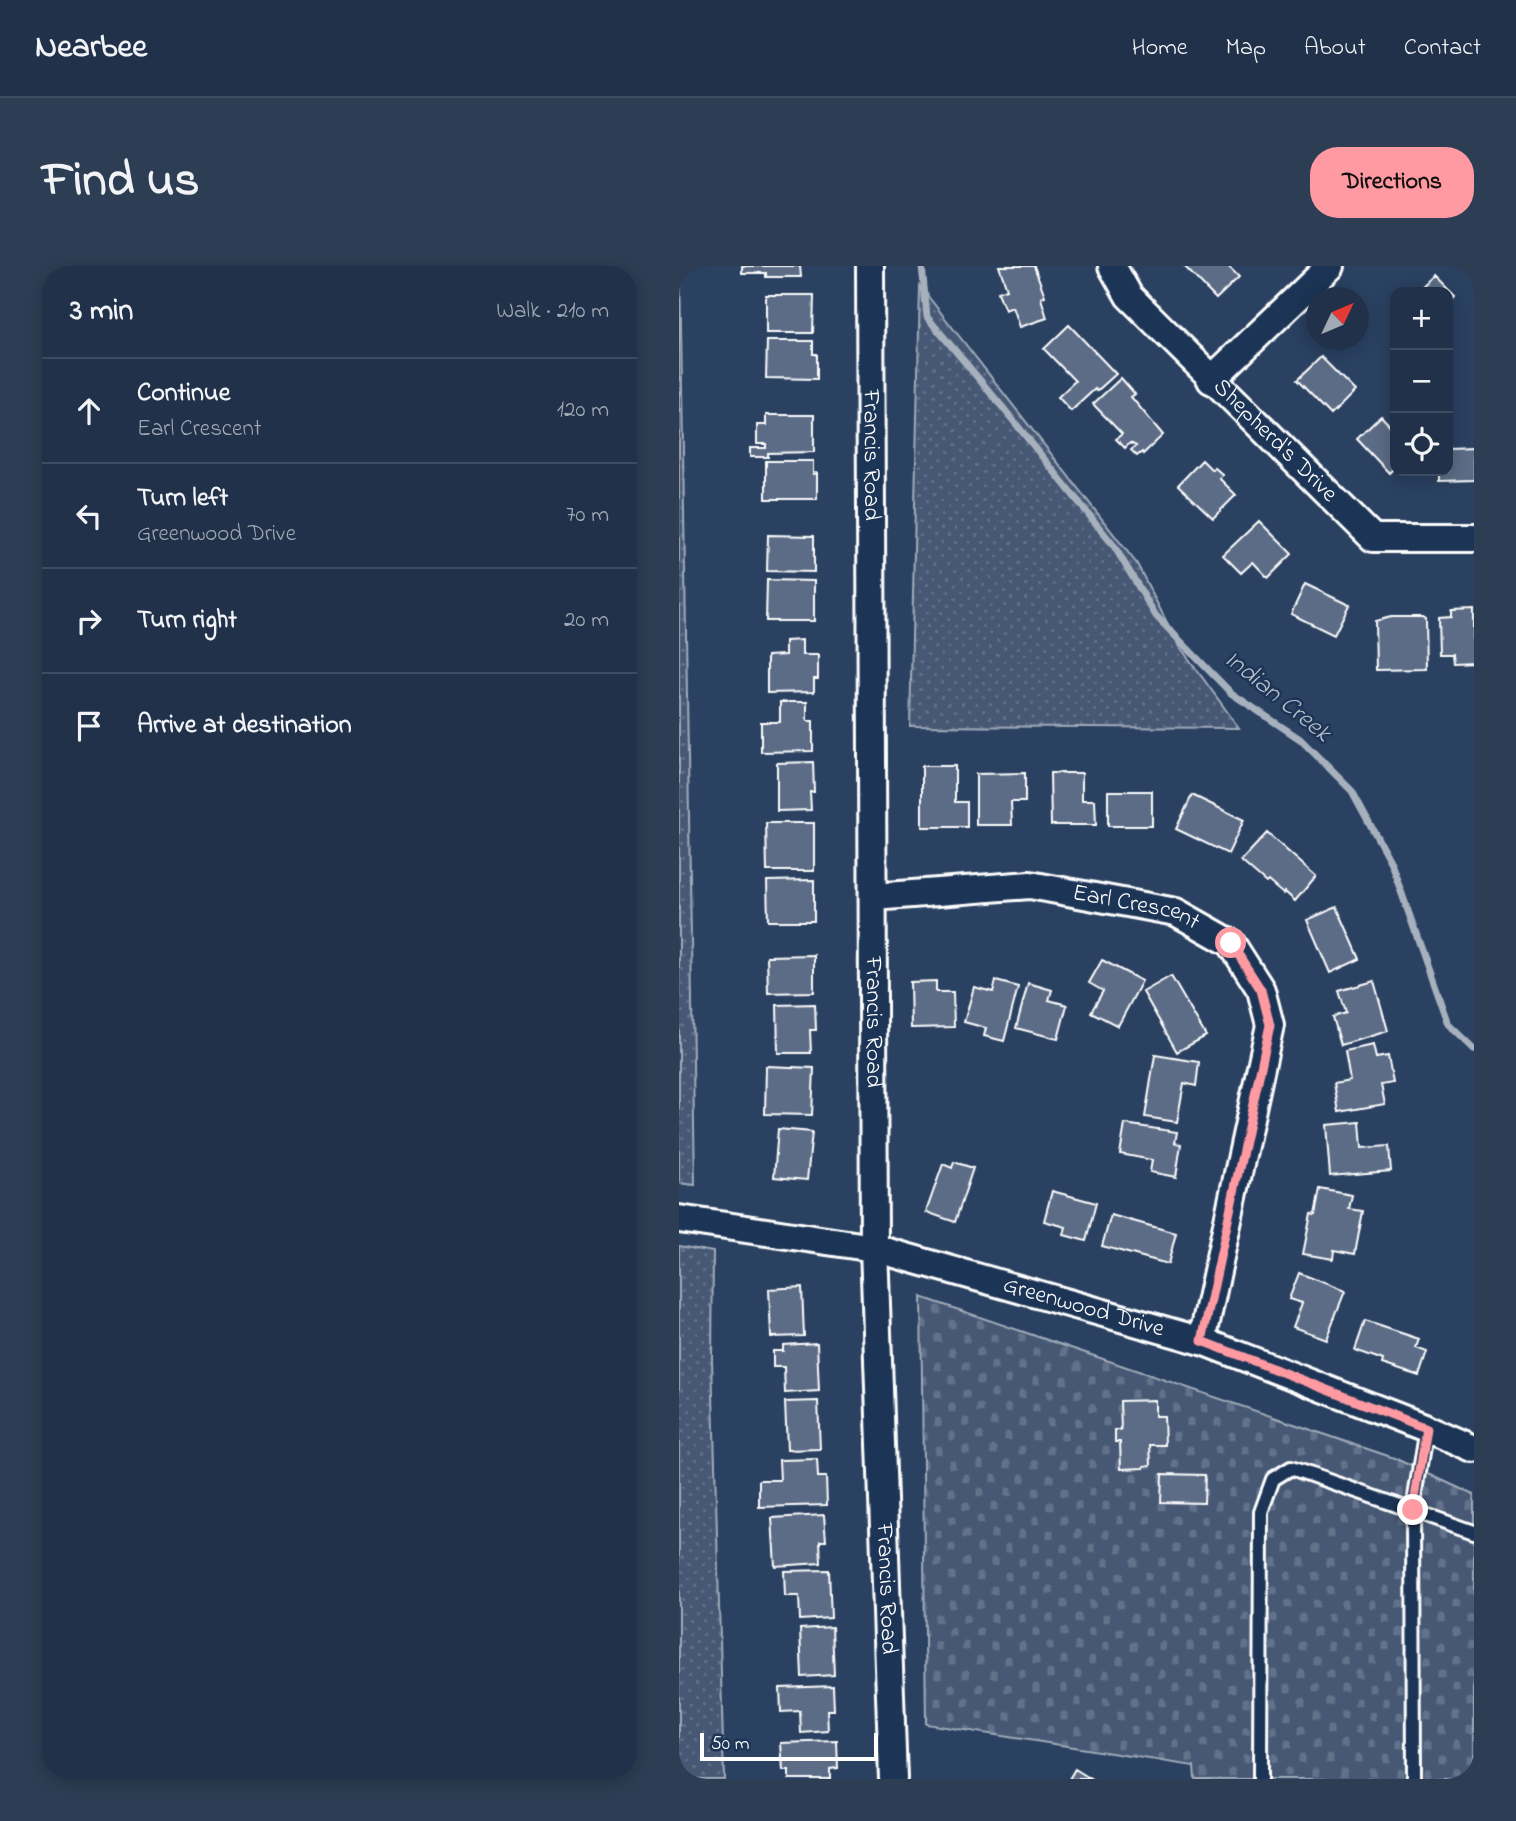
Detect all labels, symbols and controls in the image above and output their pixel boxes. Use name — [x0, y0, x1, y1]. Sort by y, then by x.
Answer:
text: Nearbee — [35, 24, 147, 72]
text: Home — [1132, 31, 1188, 66]
text: Map — [1226, 31, 1266, 66]
text: About — [1304, 31, 1366, 66]
text: Contact — [1404, 31, 1481, 66]
text: Find us — [42, 146, 199, 218]
button: Directions — [1310, 147, 1474, 218]
north arrow — [1306, 287, 1369, 350]
map controls — [1390, 287, 1453, 476]
button: + — [1390, 287, 1453, 350]
text: 3 min — [70, 290, 133, 334]
text: Walk · 210 m — [496, 295, 609, 328]
button: − — [1390, 350, 1453, 413]
street label: Shepherd's Drive — [1204, 371, 1346, 511]
text: Continue — [137, 375, 230, 413]
street label: Francis Road — [853, 388, 889, 521]
icon: ahead — [70, 392, 108, 430]
text: 120 m — [557, 394, 609, 427]
text: Earl Crescent — [137, 413, 261, 446]
button: locate — [1390, 413, 1453, 476]
text: Turn left — [137, 480, 228, 518]
icon: left — [70, 497, 108, 535]
text: 70 m — [566, 499, 609, 532]
text: Greenwood Drive — [137, 518, 296, 551]
icon: right — [70, 602, 108, 640]
text: Turn right — [137, 602, 237, 640]
text: 20 m — [564, 604, 609, 637]
water label: Indian Creek — [1215, 642, 1340, 753]
icon: arrive — [70, 707, 108, 745]
text: Arrive at destination — [137, 707, 352, 745]
street label: Earl Crescent — [1070, 876, 1206, 940]
route start — [1215, 927, 1246, 958]
street label: Francis Road — [855, 955, 891, 1088]
street label: Greenwood Drive — [999, 1268, 1168, 1347]
route end — [1397, 1494, 1428, 1525]
street label: Francis Road — [866, 1522, 906, 1656]
scale bar — [700, 1730, 879, 1762]
text: 50 m — [711, 1731, 750, 1758]

